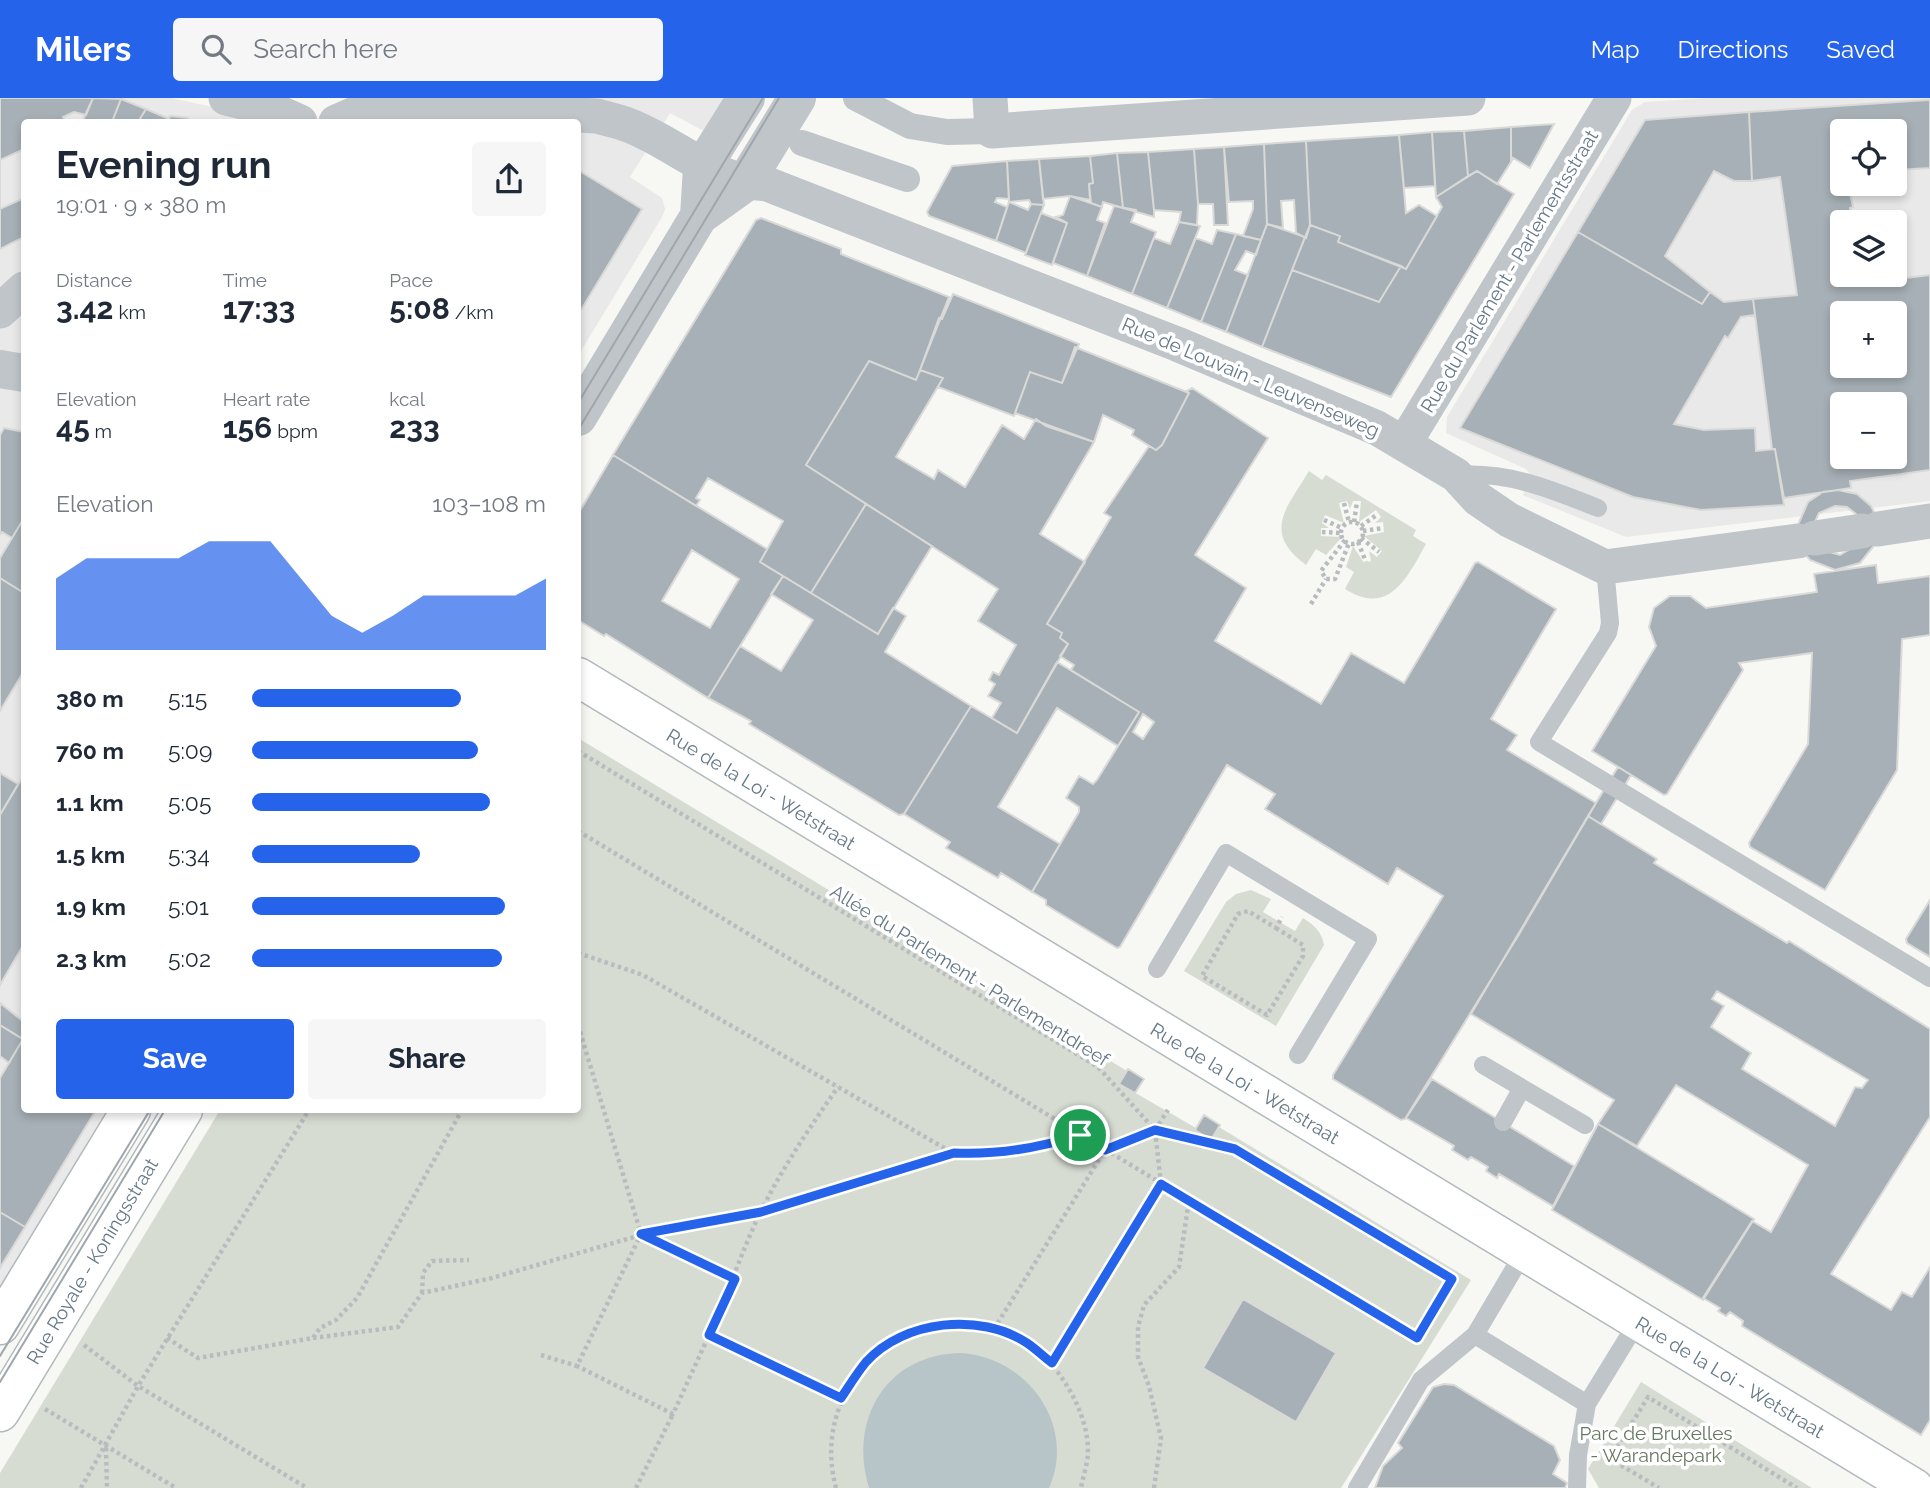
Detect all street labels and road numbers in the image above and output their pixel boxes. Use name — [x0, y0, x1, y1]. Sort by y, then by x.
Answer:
street label: Rue du Parlement - Parlementsstraat — [1416, 125, 1603, 416]
street label: Rue de Louvain - Leuvenseweg — [1119, 313, 1383, 441]
street label: Rue de la Loi - Wetstraat — [663, 724, 860, 854]
street label: Allée du Parlement - Parlementdreef — [827, 880, 1114, 1071]
street label: Rue de la Loi - Wetstraat — [1147, 1018, 1344, 1148]
street label: Rue Royale - Koningsstraat — [22, 1154, 163, 1368]
street label: Rue de la Loi - Wetstraat — [1632, 1312, 1829, 1442]

